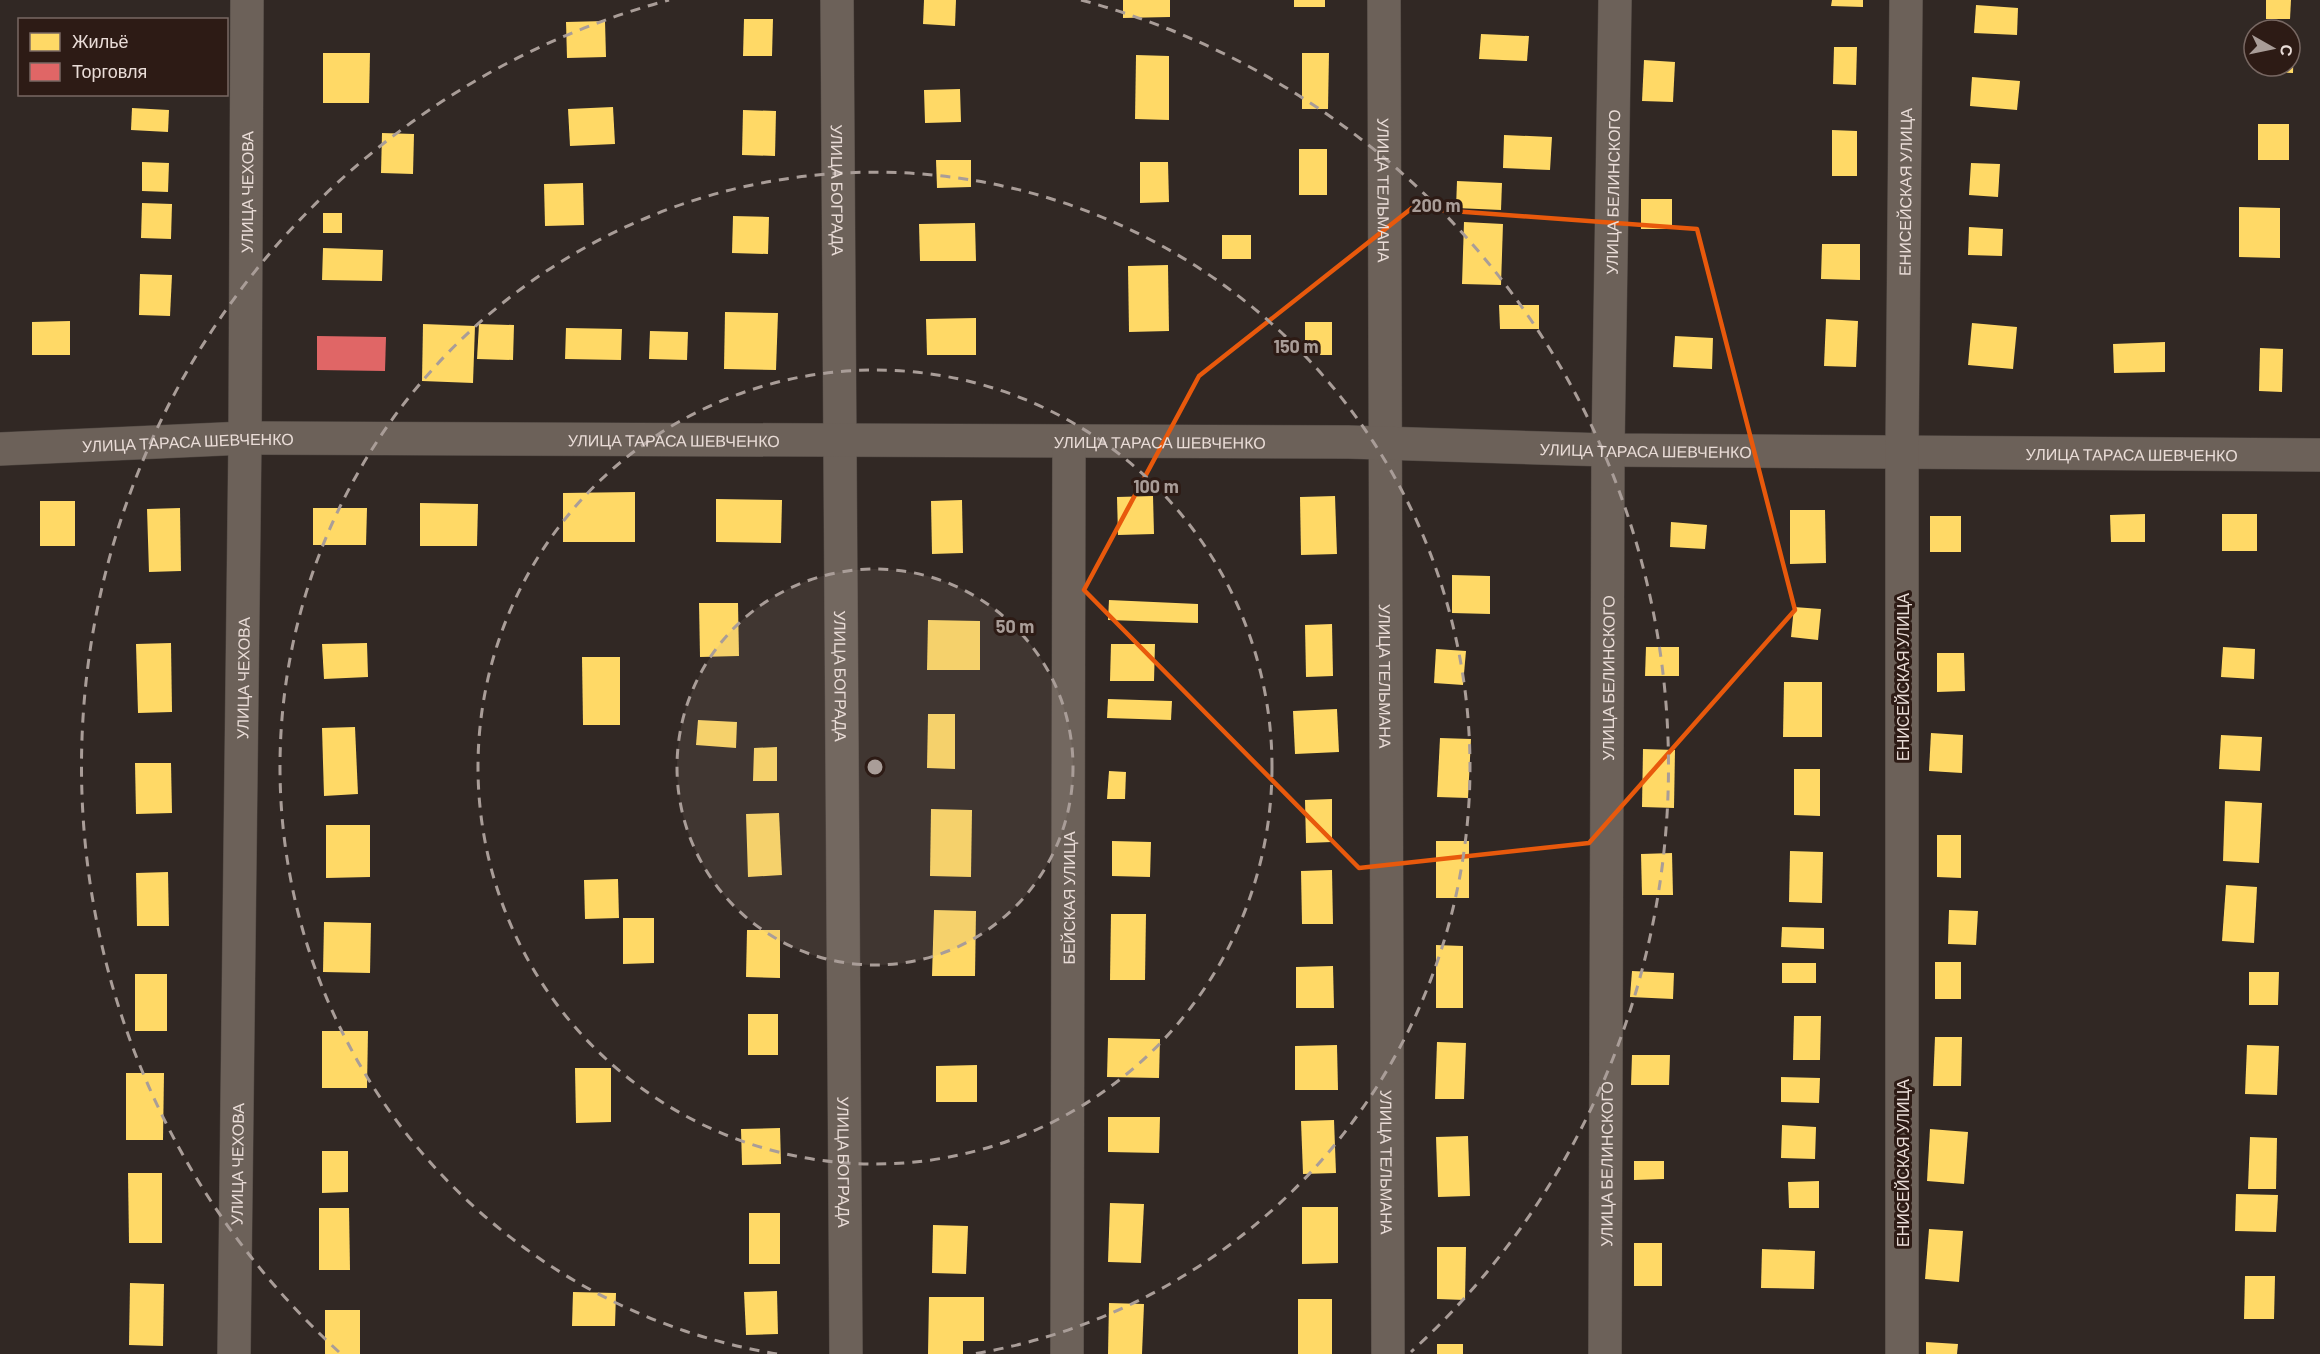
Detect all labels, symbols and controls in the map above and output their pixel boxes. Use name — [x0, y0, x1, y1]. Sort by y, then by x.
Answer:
legend — [18, 18, 228, 96]
north arrow — [2242, 18, 2302, 78]
text: Жильё — [72, 30, 129, 52]
text: С — [2277, 43, 2298, 58]
text: Торговля — [72, 60, 147, 82]
street label: ЕНИСЕЙСКАЯ УЛИЦА — [1894, 108, 1915, 276]
street label: УЛИЦА БЕЛИНСКОГО — [1601, 109, 1623, 275]
street label: УЛИЦА ТЕЛЬМАНА — [1375, 118, 1394, 263]
street label: УЛИЦА БОГРАДА — [828, 124, 848, 256]
street label: УЛИЦА ЧЕХОВА — [236, 131, 256, 253]
text: 200 m — [1411, 194, 1461, 216]
text: 150 m — [1274, 335, 1318, 357]
street label: УЛИЦА ТАРАСА ШЕВЧЕНКО — [81, 428, 294, 455]
street label: УЛИЦА ТАРАСА ШЕВЧЕНКО — [568, 430, 780, 449]
street label: УЛИЦА ТАРАСА ШЕВЧЕНКО — [1054, 431, 1266, 451]
street label: УЛИЦА ТАРАСА ШЕВЧЕНКО — [1539, 438, 1752, 461]
street label: УЛИЦА ТАРАСА ШЕВЧЕНКО — [2025, 443, 2238, 464]
text: 100 m — [1133, 475, 1179, 497]
street label: ЕНИСЕЙСКАЯ УЛИЦА — [1893, 593, 1912, 761]
street label: УЛИЦА БЕЛИНСКОГО — [1597, 595, 1617, 761]
street label: УЛИЦА ТЕЛЬМАНА — [1376, 604, 1396, 749]
street label: УЛИЦА БОГРАДА — [832, 610, 851, 742]
text: 50 m — [996, 615, 1034, 637]
street label: УЛИЦА ЧЕХОВА — [232, 617, 252, 739]
centre of rings — [865, 757, 885, 777]
street label: БЕЙСКАЯ УЛИЦА — [1058, 831, 1078, 965]
street label: ЕНИСЕЙСКАЯ УЛИЦА — [1893, 1079, 1912, 1247]
street label: УЛИЦА БЕЛИНСКОГО — [1596, 1081, 1615, 1247]
street label: УЛИЦА ТЕЛЬМАНА — [1378, 1090, 1397, 1235]
street label: УЛИЦА БОГРАДА — [835, 1096, 855, 1228]
street label: УЛИЦА ЧЕХОВА — [226, 1103, 247, 1225]

